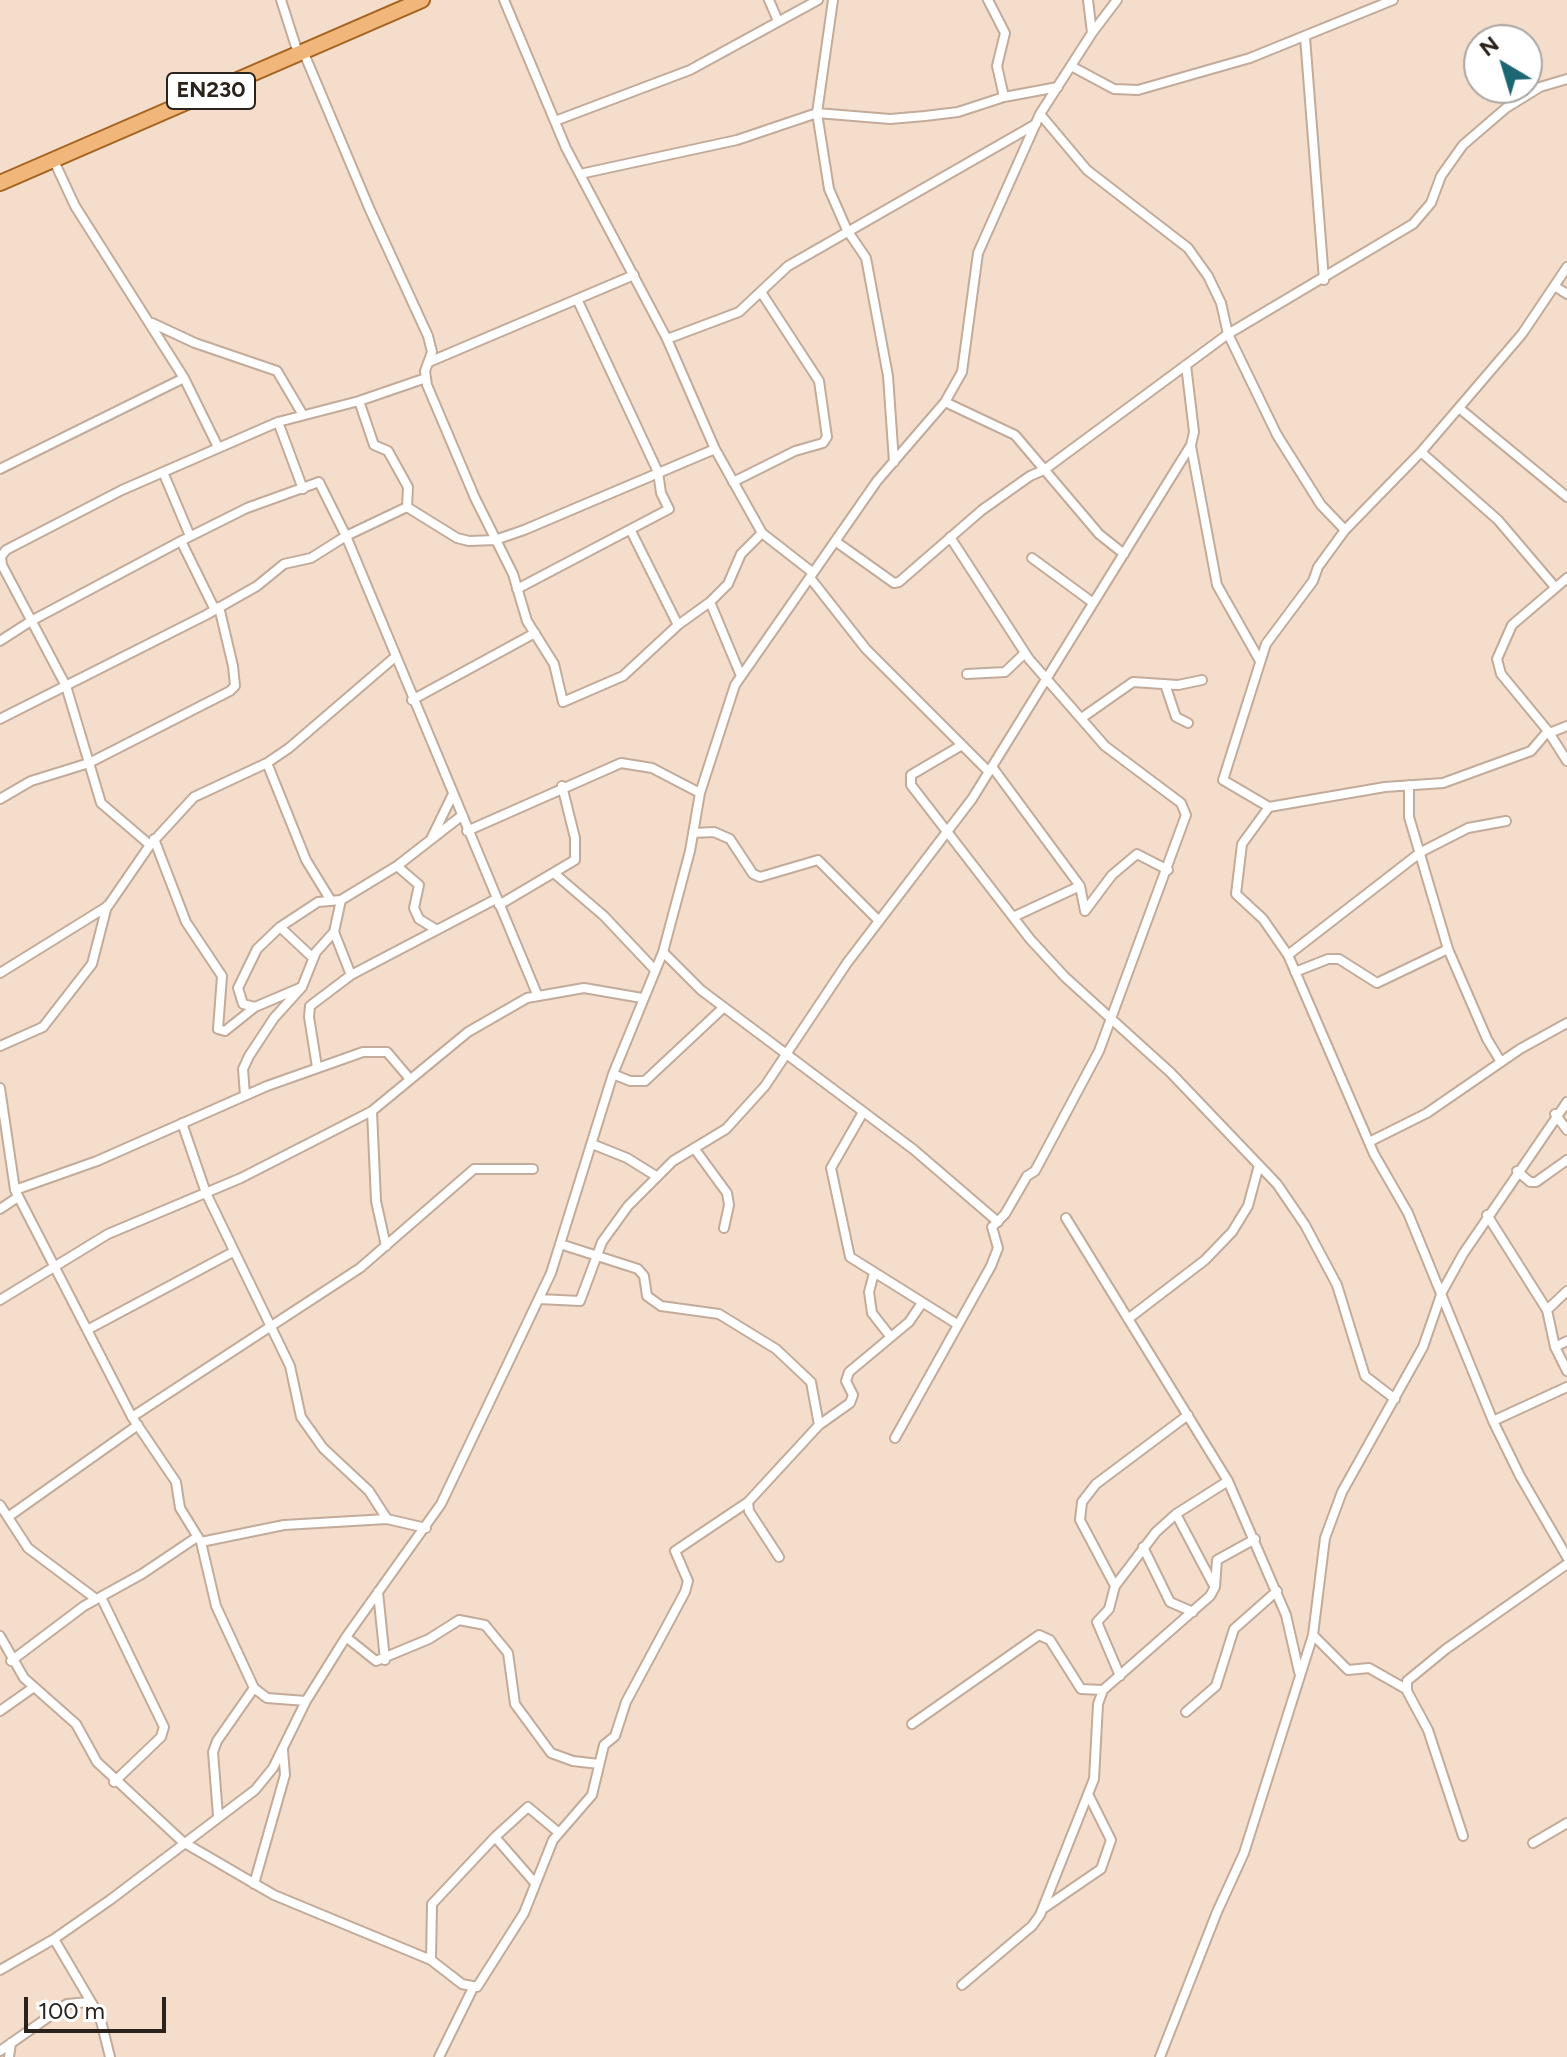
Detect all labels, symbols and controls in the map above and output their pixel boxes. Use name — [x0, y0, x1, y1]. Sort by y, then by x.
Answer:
north arrow — [1463, 24, 1543, 104]
text: N — [1474, 30, 1504, 62]
road number: EN230 — [167, 73, 255, 109]
scale bar — [28, 1981, 170, 2031]
text: 100 m — [38, 1996, 105, 2025]

